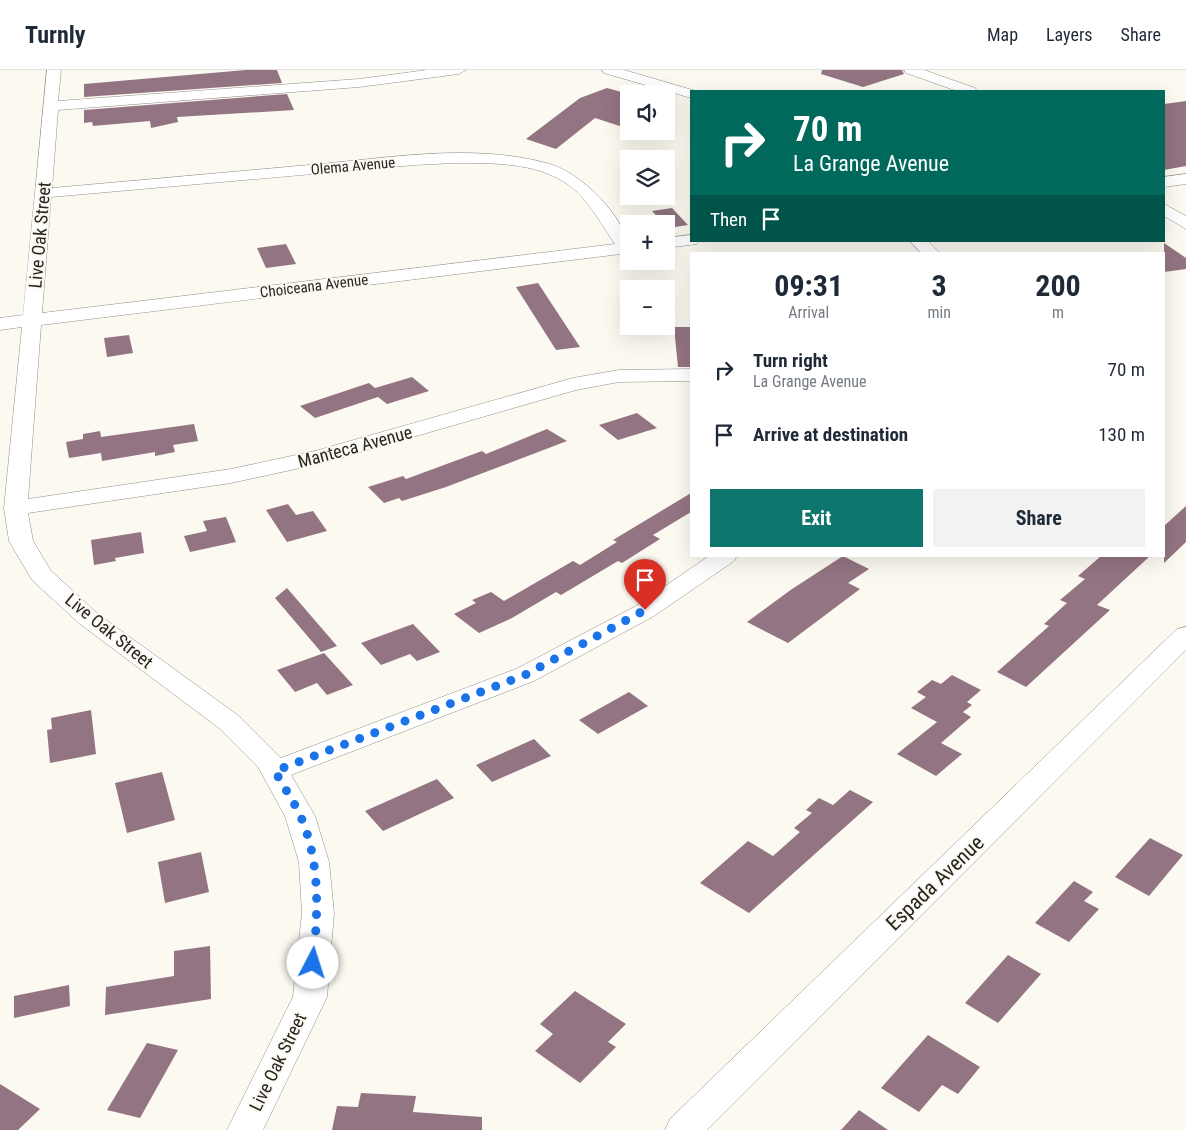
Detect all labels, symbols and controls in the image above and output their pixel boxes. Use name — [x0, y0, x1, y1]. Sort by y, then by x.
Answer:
text: Turnly — [25, 21, 86, 49]
text: Map — [987, 24, 1018, 45]
text: Layers — [1046, 24, 1093, 45]
text: Share — [1121, 24, 1161, 45]
map controls — [620, 85, 675, 335]
button: sound — [620, 85, 675, 140]
text: 70 m — [793, 109, 862, 150]
icon: right — [710, 110, 775, 175]
button: layers — [620, 150, 675, 205]
text: La Grange Avenue — [793, 151, 949, 176]
street label: Olema Avenue — [310, 153, 396, 179]
street label: Live Oak Street — [24, 181, 55, 289]
icon: arrive — [757, 205, 785, 233]
text: Then — [710, 208, 747, 231]
button: + — [620, 215, 675, 270]
text: 09:31 — [774, 268, 843, 303]
text: 3 — [932, 268, 947, 303]
text: 200 — [1035, 268, 1081, 303]
street label: Choiceana Avenue — [259, 270, 369, 302]
button: − — [620, 280, 675, 335]
text: Arrival — [788, 303, 829, 322]
text: min — [927, 303, 951, 322]
text: m — [1052, 303, 1064, 322]
text: Turn right — [753, 349, 828, 372]
icon: right — [710, 356, 738, 384]
text: 70 m — [1108, 358, 1145, 381]
text: La Grange Avenue — [753, 372, 867, 391]
street label: Manteca Avenue — [295, 421, 414, 472]
icon: arrive — [710, 421, 738, 449]
text: Arrive at destination — [753, 423, 908, 446]
text: 130 m — [1098, 423, 1145, 446]
button: Exit — [710, 489, 923, 547]
button: Share — [933, 489, 1145, 547]
pin — [624, 559, 666, 610]
icon: arrive — [631, 566, 659, 594]
street label: Live Oak Street — [61, 589, 157, 672]
street label: Espada Avenue — [881, 830, 989, 935]
position arrow — [286, 936, 338, 988]
street label: Live Oak Street — [245, 1009, 310, 1114]

